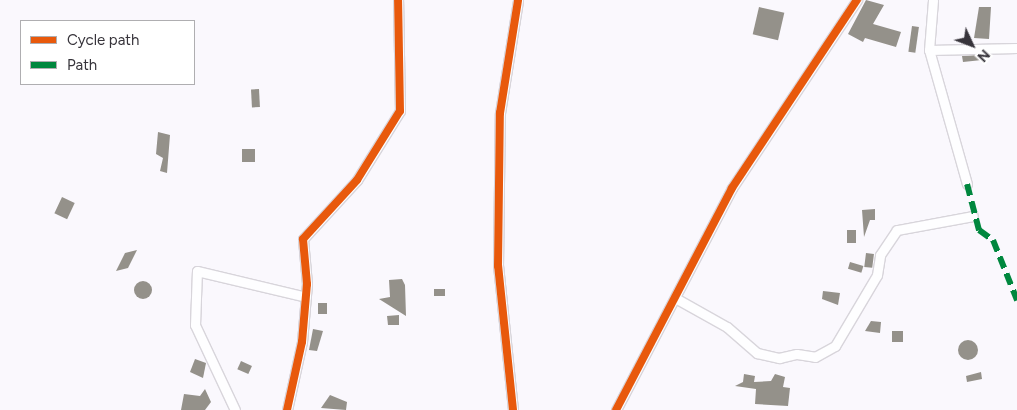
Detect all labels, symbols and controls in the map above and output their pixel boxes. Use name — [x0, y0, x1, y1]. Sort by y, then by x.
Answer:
legend — [20, 20, 195, 85]
north arrow — [947, 20, 997, 70]
text: Cycle path — [67, 31, 139, 49]
text: N — [973, 46, 993, 65]
text: Path — [67, 56, 97, 74]

